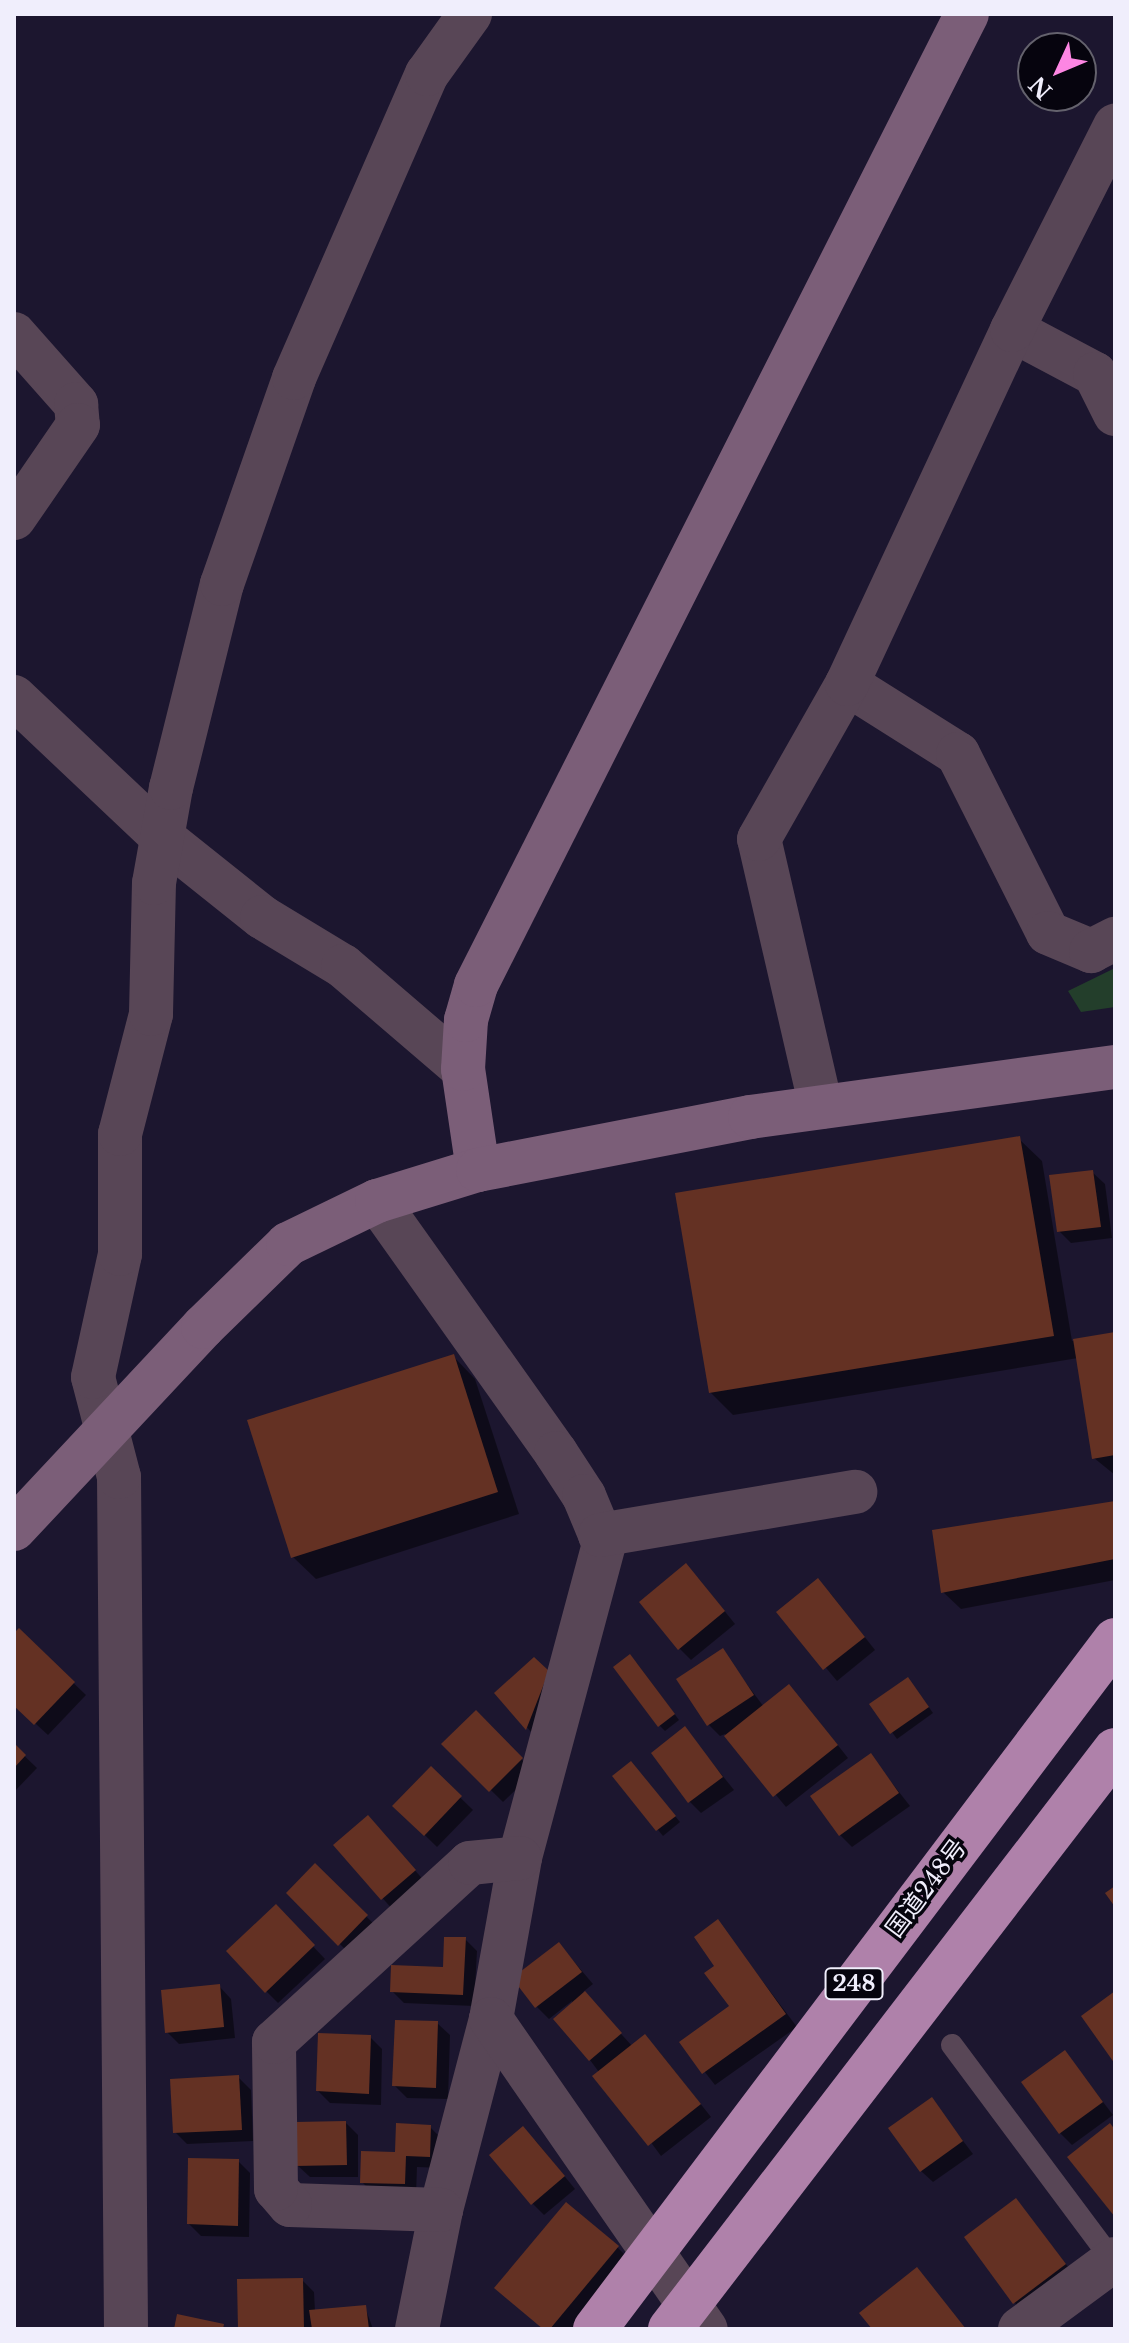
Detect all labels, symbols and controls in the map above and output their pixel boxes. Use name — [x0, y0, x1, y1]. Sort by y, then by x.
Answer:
north arrow — [1017, 32, 1097, 112]
text: N — [1024, 71, 1058, 104]
street label: 国道248号 — [880, 1833, 972, 1943]
road number: 248 — [824, 1966, 884, 2002]

